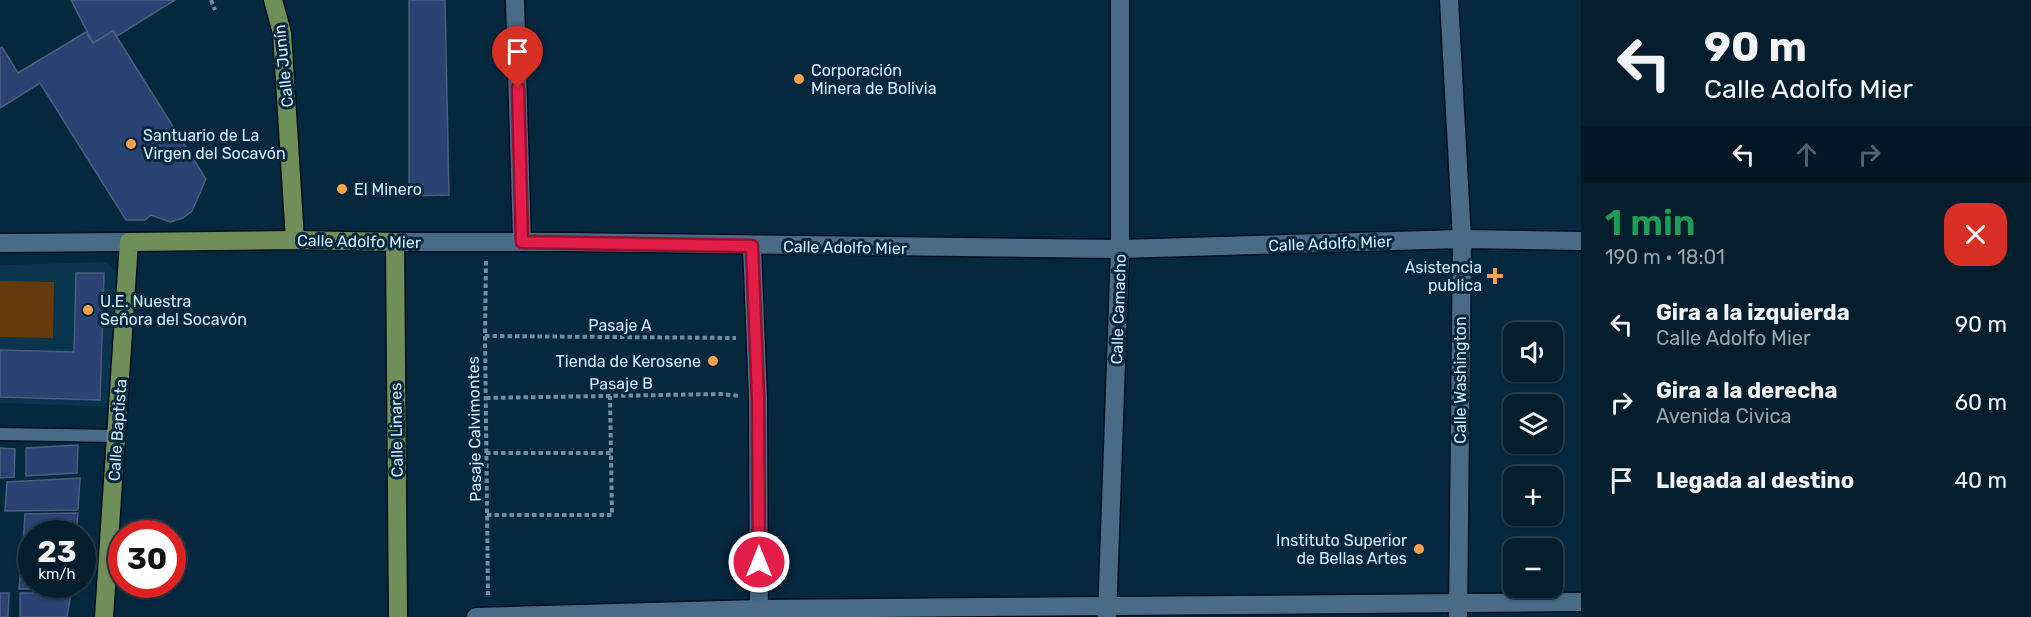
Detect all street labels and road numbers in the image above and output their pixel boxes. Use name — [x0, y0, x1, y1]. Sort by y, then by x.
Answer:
street label: Calle Junín — [270, 24, 297, 108]
street label: Calle Adolfo Mier — [297, 231, 421, 252]
street label: Calle Adolfo Mier — [1268, 232, 1392, 255]
street label: Calle Adolfo Mier — [783, 237, 907, 258]
street label: Calle Camacho — [1107, 253, 1130, 365]
street label: Pasaje A — [588, 316, 652, 335]
street label: Calle Washington — [1451, 316, 1470, 444]
street label: Pasaje Calvimontes — [464, 356, 485, 502]
street label: Pasaje B — [589, 373, 653, 394]
street label: Calle Baptista — [104, 378, 131, 482]
street label: Calle Linares — [386, 383, 407, 477]

